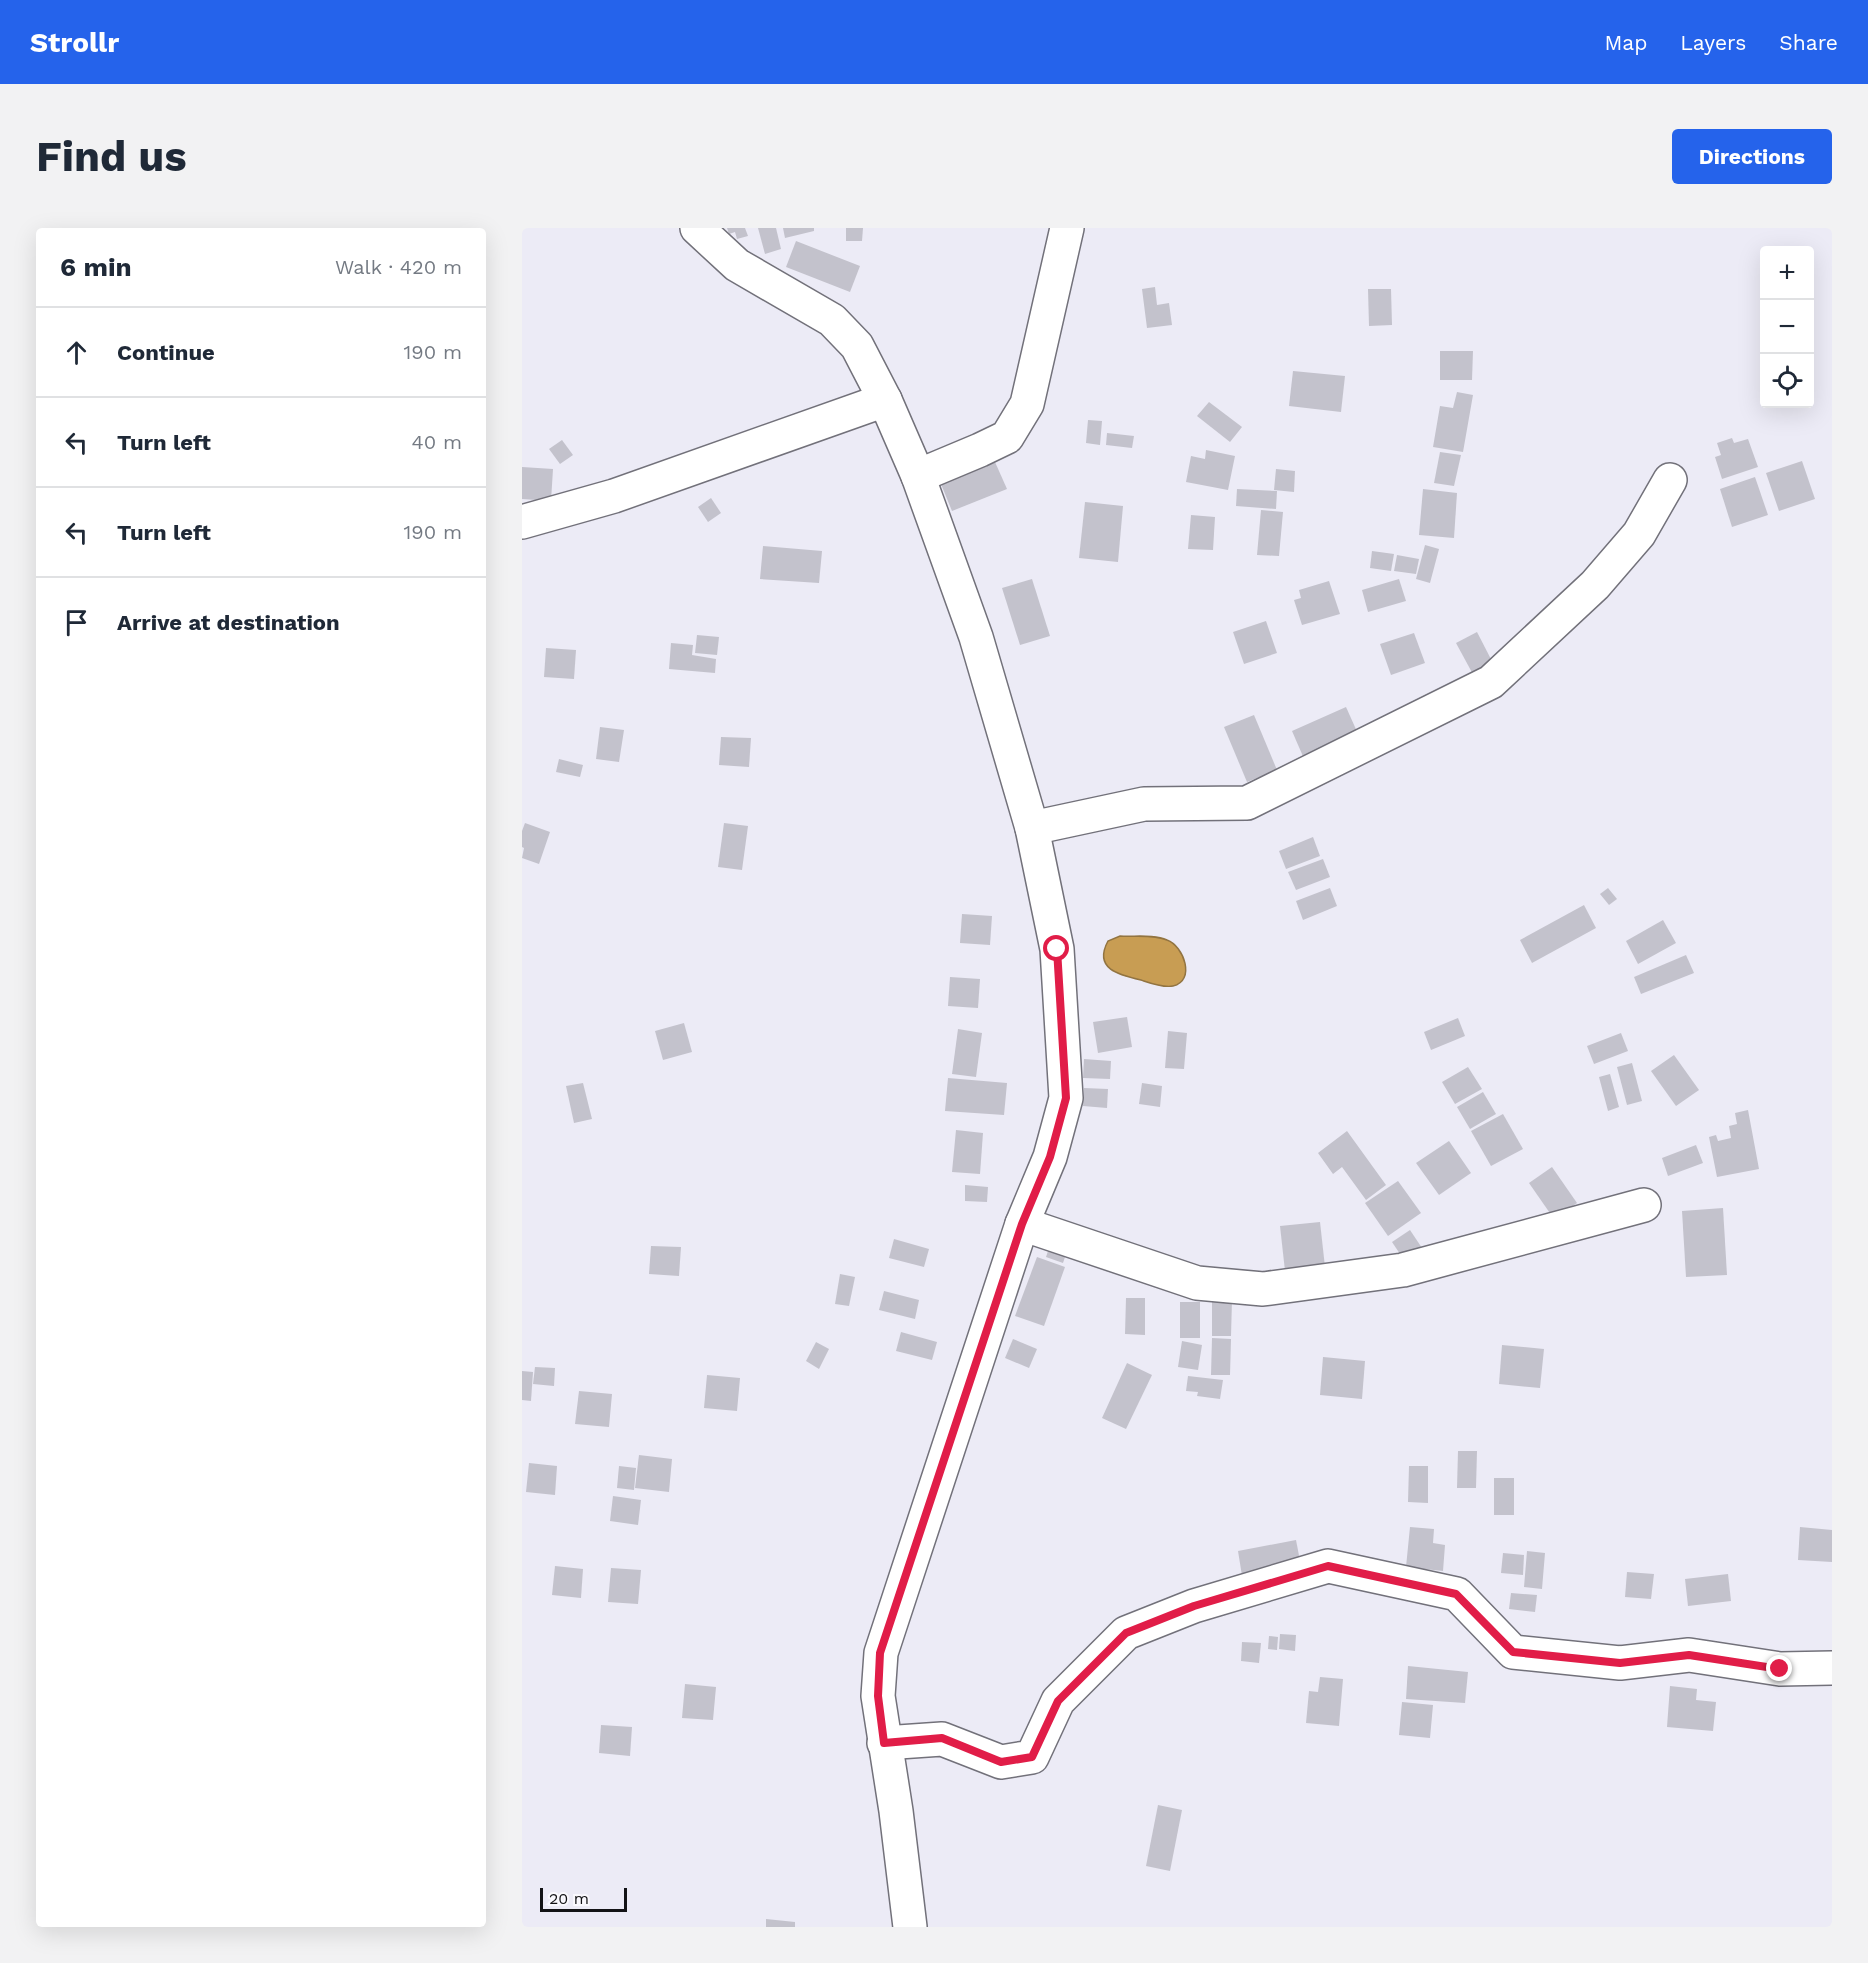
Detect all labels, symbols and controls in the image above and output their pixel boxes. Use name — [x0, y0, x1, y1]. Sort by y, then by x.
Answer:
text: Strollr — [30, 26, 119, 59]
text: Map — [1604, 30, 1647, 55]
text: Layers — [1680, 30, 1746, 55]
text: Share — [1779, 30, 1838, 55]
button: Directions — [1672, 129, 1832, 184]
text: Find us — [36, 132, 187, 181]
map controls — [1760, 246, 1814, 408]
button: + — [1760, 246, 1814, 300]
text: 6 min — [60, 252, 132, 282]
text: Walk · 420 m — [335, 255, 462, 279]
button: − — [1760, 300, 1814, 354]
icon: ahead — [60, 336, 93, 369]
text: Continue — [117, 340, 215, 365]
text: 190 m — [404, 340, 462, 364]
button: locate — [1760, 354, 1814, 408]
icon: left — [60, 426, 93, 459]
text: Turn left — [117, 430, 211, 455]
text: 40 m — [411, 430, 462, 454]
icon: left — [60, 516, 93, 549]
text: Turn left — [117, 520, 211, 545]
text: 190 m — [404, 520, 462, 544]
icon: arrive — [60, 606, 93, 639]
text: Arrive at destination — [117, 610, 340, 635]
route start — [1043, 935, 1069, 961]
route end — [1766, 1655, 1792, 1681]
scale bar — [540, 1885, 627, 1912]
text: 20 m — [549, 1889, 589, 1908]

